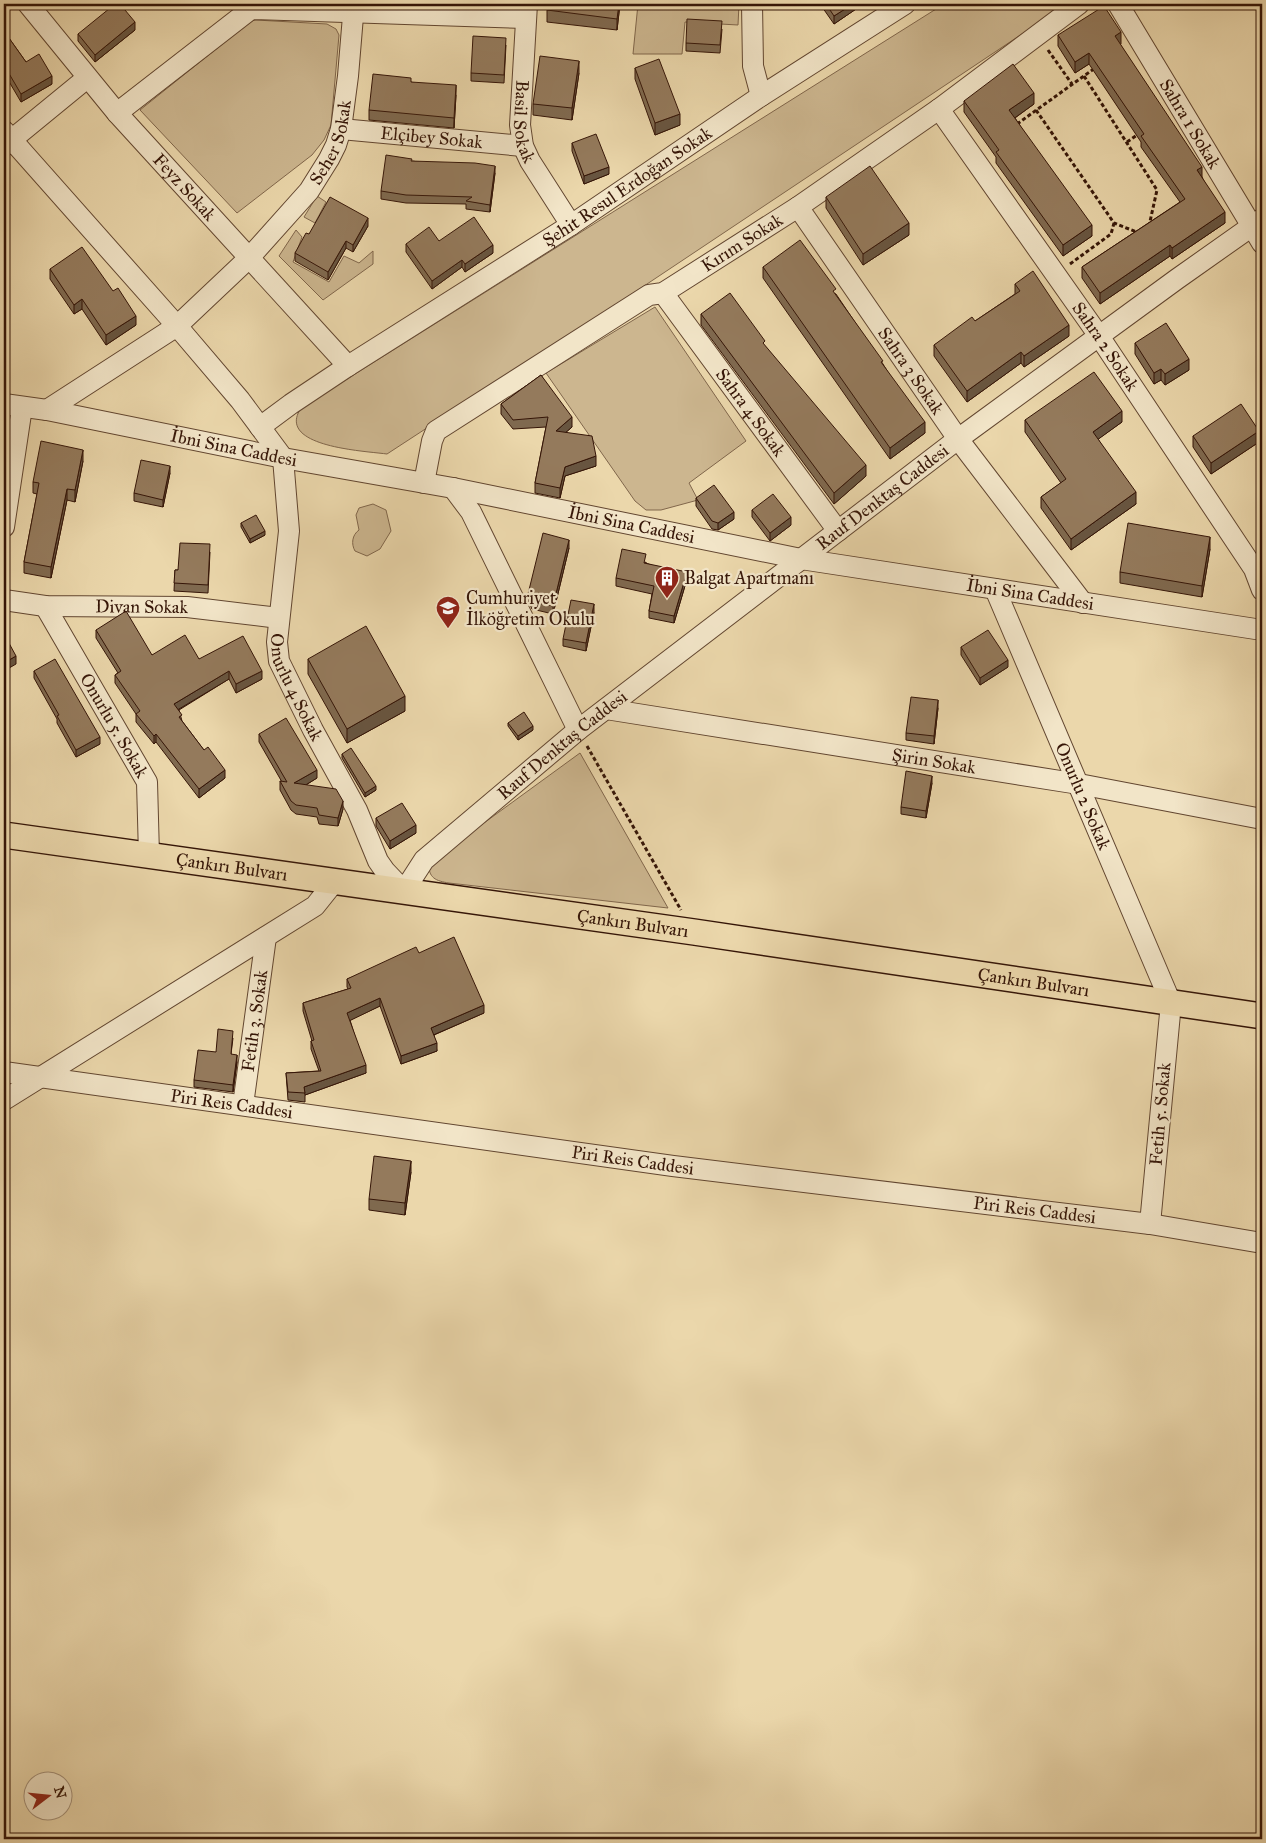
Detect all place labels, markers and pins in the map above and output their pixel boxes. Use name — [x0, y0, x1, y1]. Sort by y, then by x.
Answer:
building icon: Balgat Apartmanı — [654, 565, 680, 599]
place label: Balgat Apartmanı — [684, 567, 814, 590]
place label: Cumhuriyet İlköğretim Okulu — [466, 587, 595, 631]
school or university icon: Cumhuriyet İlköğretim Okulu — [435, 595, 461, 629]

